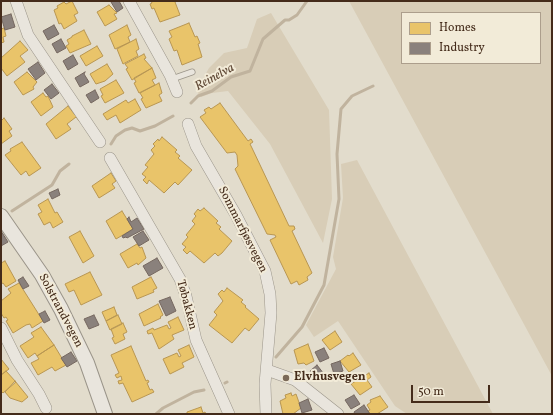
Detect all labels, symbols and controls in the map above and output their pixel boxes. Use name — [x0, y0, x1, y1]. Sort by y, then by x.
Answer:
legend — [401, 12, 541, 64]
text: Homes — [439, 20, 476, 36]
text: Industry — [439, 40, 485, 56]
water label: Reinelva — [192, 61, 238, 95]
street label: Sommarfjøsvegen — [214, 185, 270, 275]
street label: Solstrandvegen — [34, 272, 86, 350]
street label: Tøbakken — [172, 279, 200, 331]
place label: Elvhusvegen — [294, 371, 366, 385]
marker: Elvhusvegen — [281, 373, 291, 383]
scale bar — [413, 377, 492, 403]
text: 50 m — [418, 384, 444, 400]

